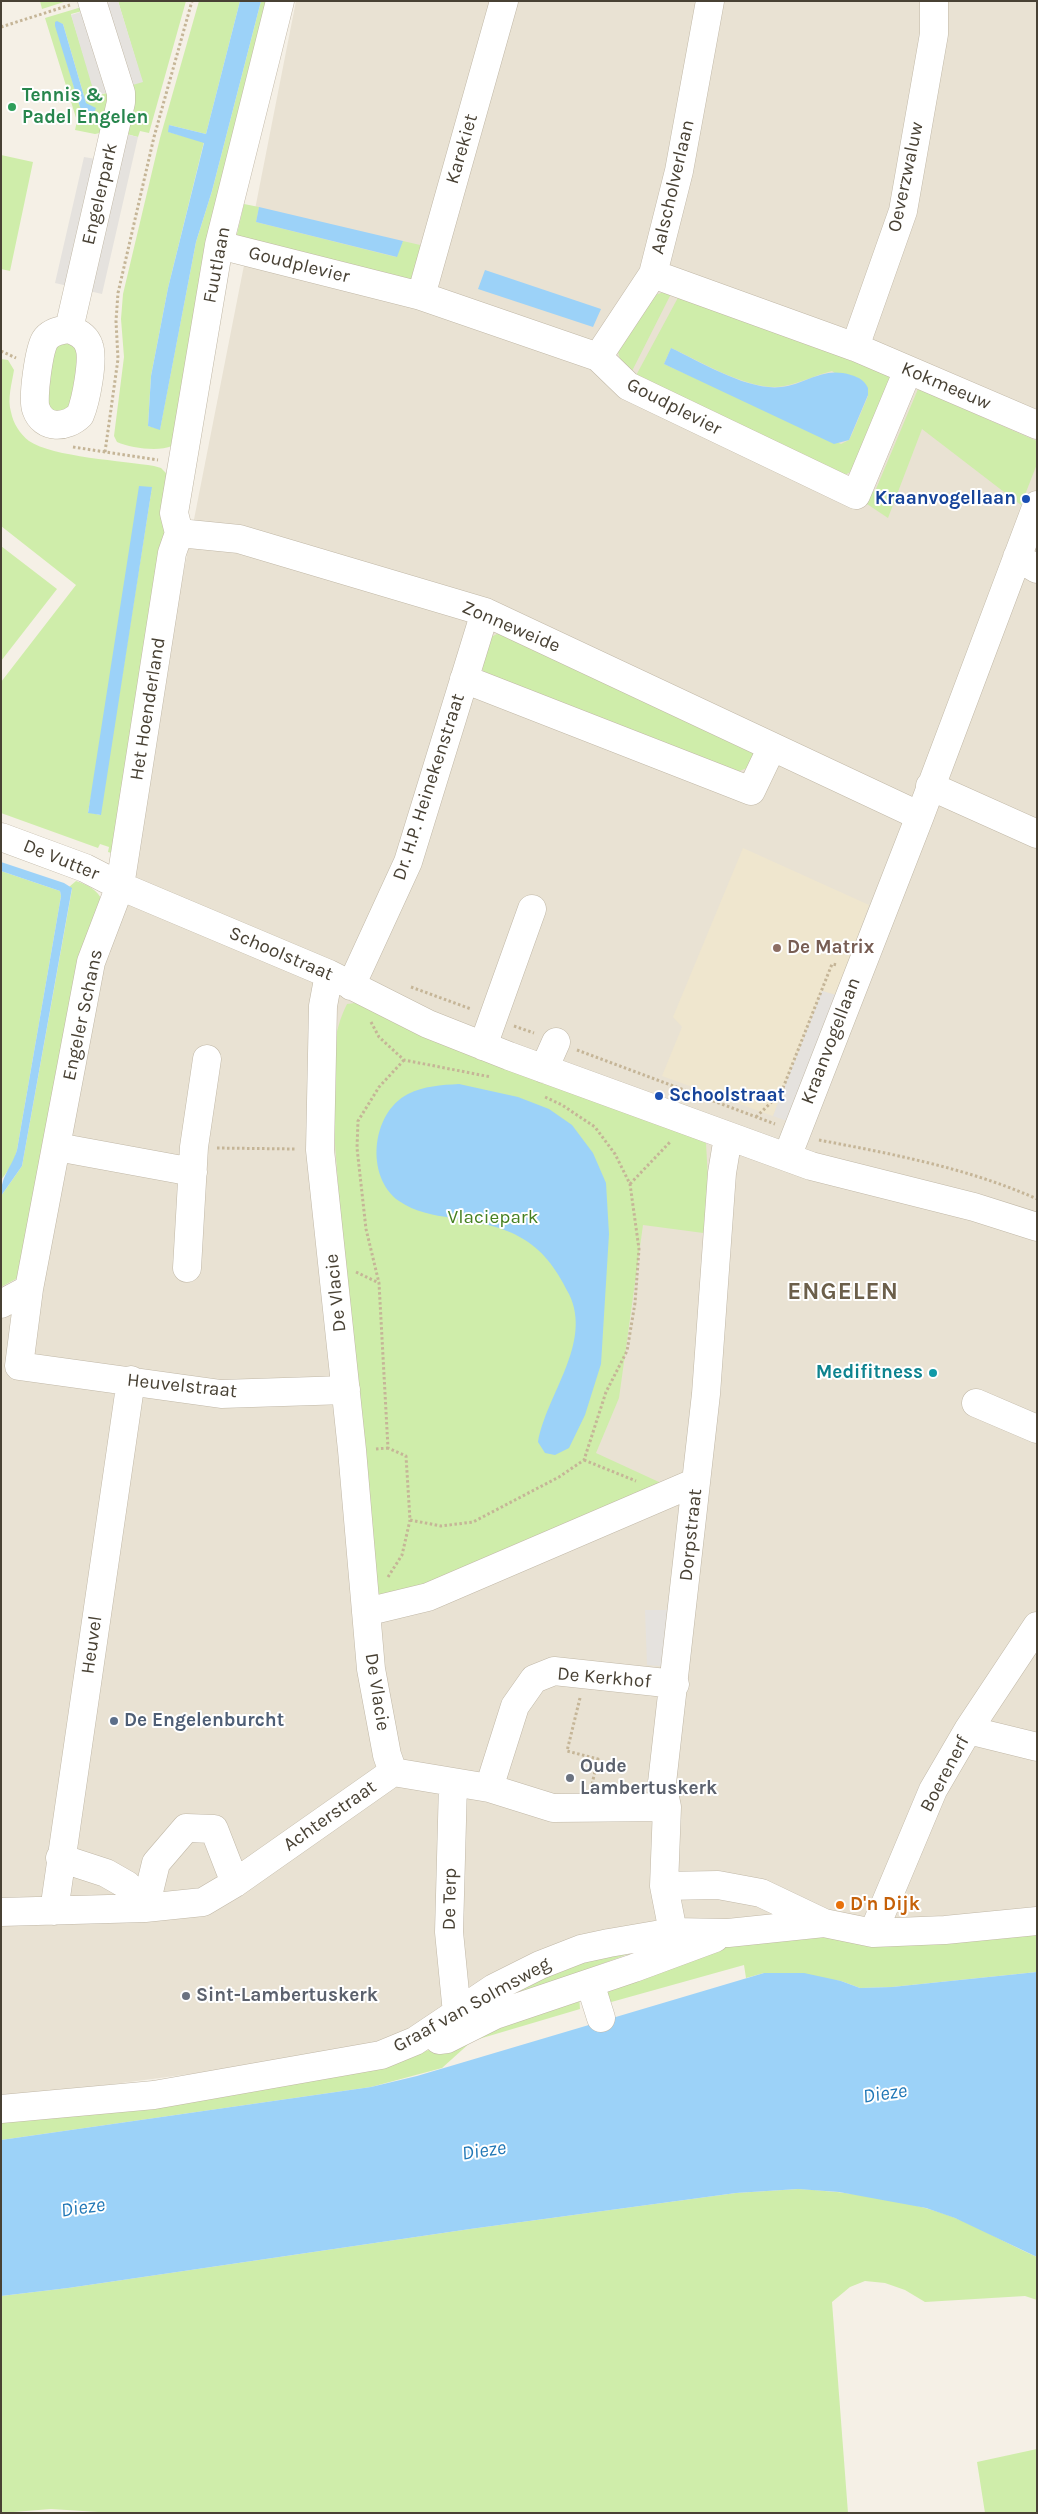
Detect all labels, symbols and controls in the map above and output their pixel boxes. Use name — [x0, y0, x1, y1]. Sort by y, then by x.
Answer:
place label: Tennis & Padel Engelen — [22, 85, 148, 129]
marker: Tennis & Padel Engelen — [6, 101, 18, 113]
street label: Karekiet — [441, 111, 483, 187]
street label: Aalscholverlaan — [646, 117, 700, 257]
street label: Oeverzwaluw — [883, 120, 929, 234]
street label: Engelerpark — [77, 141, 123, 247]
street label: Fuutlaan — [198, 225, 236, 305]
street label: Goudplevier — [246, 241, 352, 289]
street label: Kokmeeuw — [898, 357, 994, 415]
street label: Goudplevier — [623, 373, 725, 441]
place label: Kraanvogellaan — [875, 488, 1016, 510]
marker: Kraanvogellaan — [1020, 493, 1032, 505]
street label: Zonneweide — [458, 596, 564, 658]
street label: Het Hoenderland — [125, 636, 171, 782]
street label: Dr. H.P. Heinekenstraat — [388, 691, 470, 883]
street label: De Vutter — [20, 834, 102, 886]
street label: Schoolstraat — [226, 922, 336, 986]
place label: De Matrix — [787, 937, 874, 959]
marker: De Matrix — [771, 942, 783, 954]
street label: Engeler Schans — [58, 947, 108, 1083]
street label: Kraanvogellaan — [796, 974, 866, 1108]
place label: Schoolstraat — [669, 1085, 785, 1107]
marker: Schoolstraat — [653, 1090, 665, 1102]
park label: Vlaciepark — [448, 1207, 538, 1229]
street label: De Vlacie — [321, 1253, 351, 1333]
district label: ENGELEN — [786, 1278, 900, 1306]
place label: Medifitness — [816, 1362, 923, 1384]
marker: Medifitness — [927, 1367, 939, 1379]
street label: Heuvelstraat — [126, 1369, 238, 1403]
street label: Dorpstraat — [675, 1488, 707, 1582]
street label: Heuvel — [77, 1614, 107, 1676]
street label: De Vlacie — [360, 1651, 394, 1733]
street label: De Kerkhof — [556, 1663, 652, 1693]
place label: De Engelenburcht — [124, 1710, 284, 1732]
marker: De Engelenburcht — [108, 1715, 120, 1727]
street label: Boerenerf — [915, 1732, 975, 1816]
place label: Oude Lambertuskerk — [580, 1756, 717, 1800]
marker: Oude Lambertuskerk — [564, 1772, 576, 1784]
street label: Achterstraat — [279, 1776, 381, 1856]
street label: De Terp — [438, 1867, 462, 1931]
place label: D'n Dijk — [850, 1894, 920, 1916]
marker: D'n Dijk — [834, 1899, 846, 1911]
street label: Graaf van Solmsweg — [389, 1952, 555, 2058]
place label: Sint-Lambertuskerk — [196, 1985, 378, 2007]
marker: Sint-Lambertuskerk — [180, 1990, 192, 2002]
water label: Dieze — [861, 2079, 909, 2109]
water label: Dieze — [460, 2136, 508, 2166]
water label: Dieze — [59, 2193, 107, 2223]

